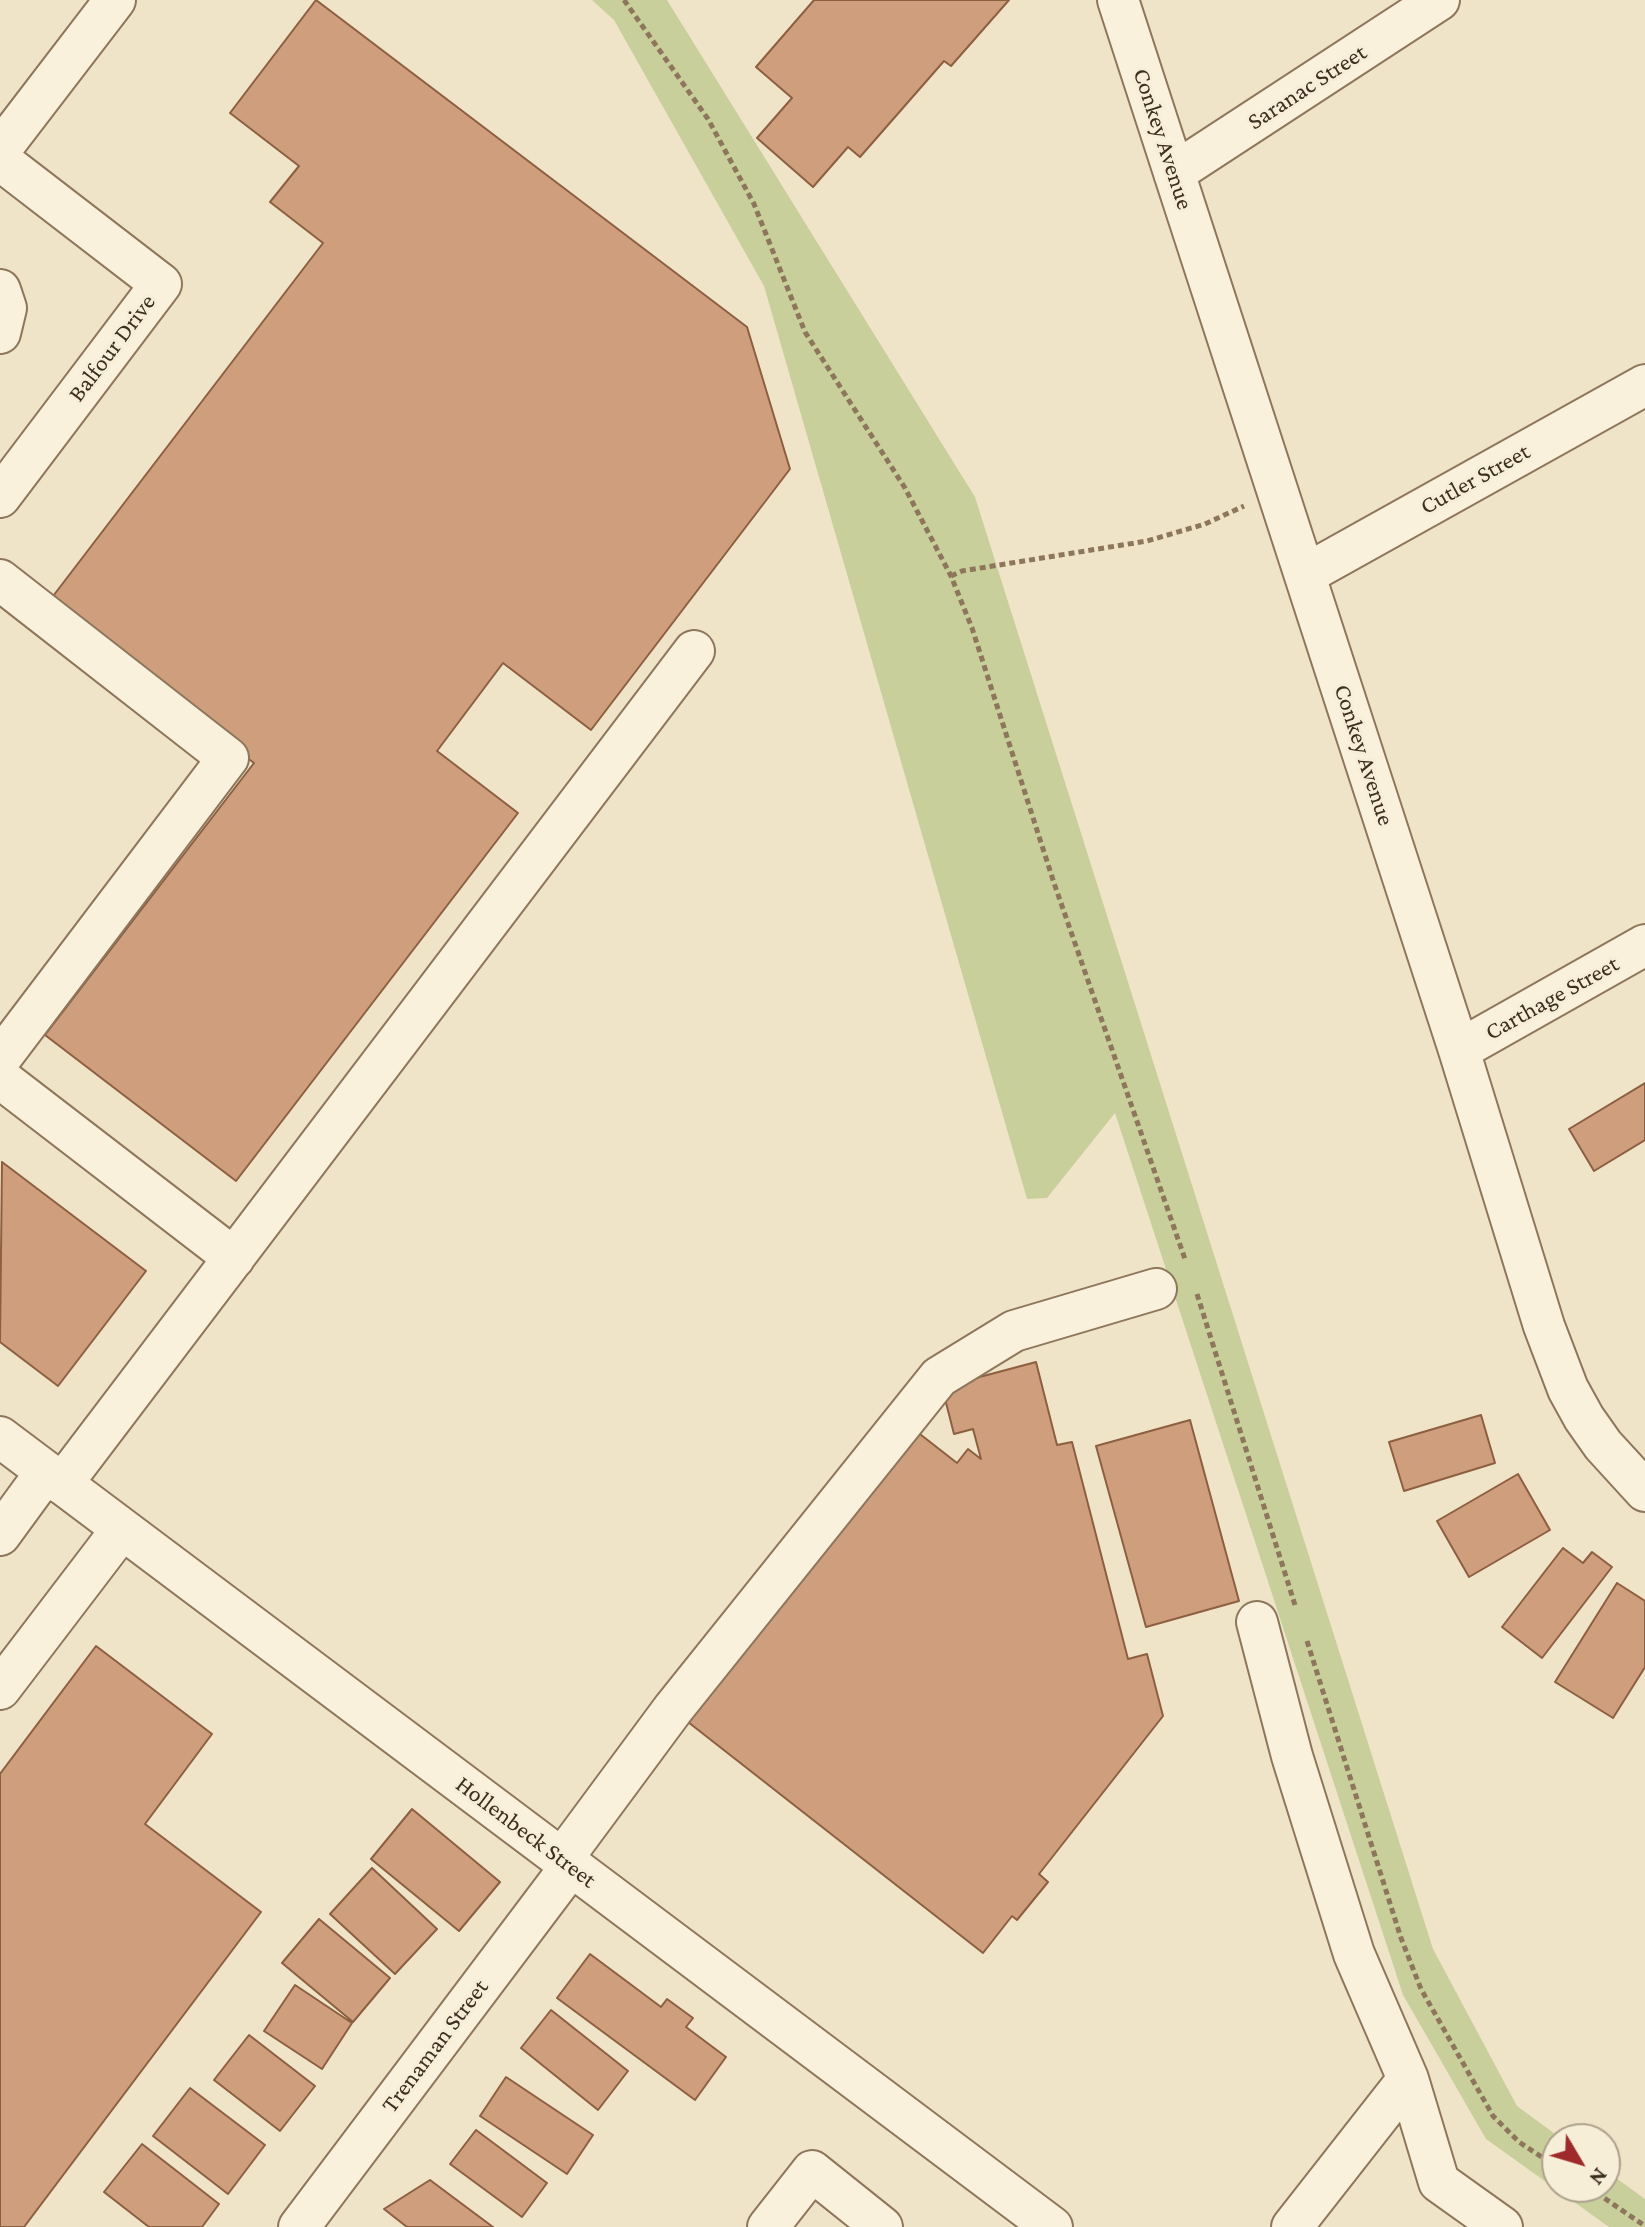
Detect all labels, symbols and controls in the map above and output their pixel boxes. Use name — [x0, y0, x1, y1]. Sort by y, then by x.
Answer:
street label: Saranac Street — [1242, 38, 1372, 136]
street label: Conkey Avenue — [1127, 65, 1199, 213]
street label: Balfour Drive — [62, 288, 162, 408]
street label: Cutler Street — [1415, 437, 1535, 521]
street label: Conkey Avenue — [1328, 681, 1400, 829]
street label: Carthage Street — [1480, 949, 1624, 1047]
street label: Hollenbeck Street — [450, 1770, 602, 1894]
street label: Trenaman Street — [375, 1974, 495, 2118]
north arrow — [1541, 2123, 1621, 2203]
text: N — [1584, 2163, 1613, 2190]

